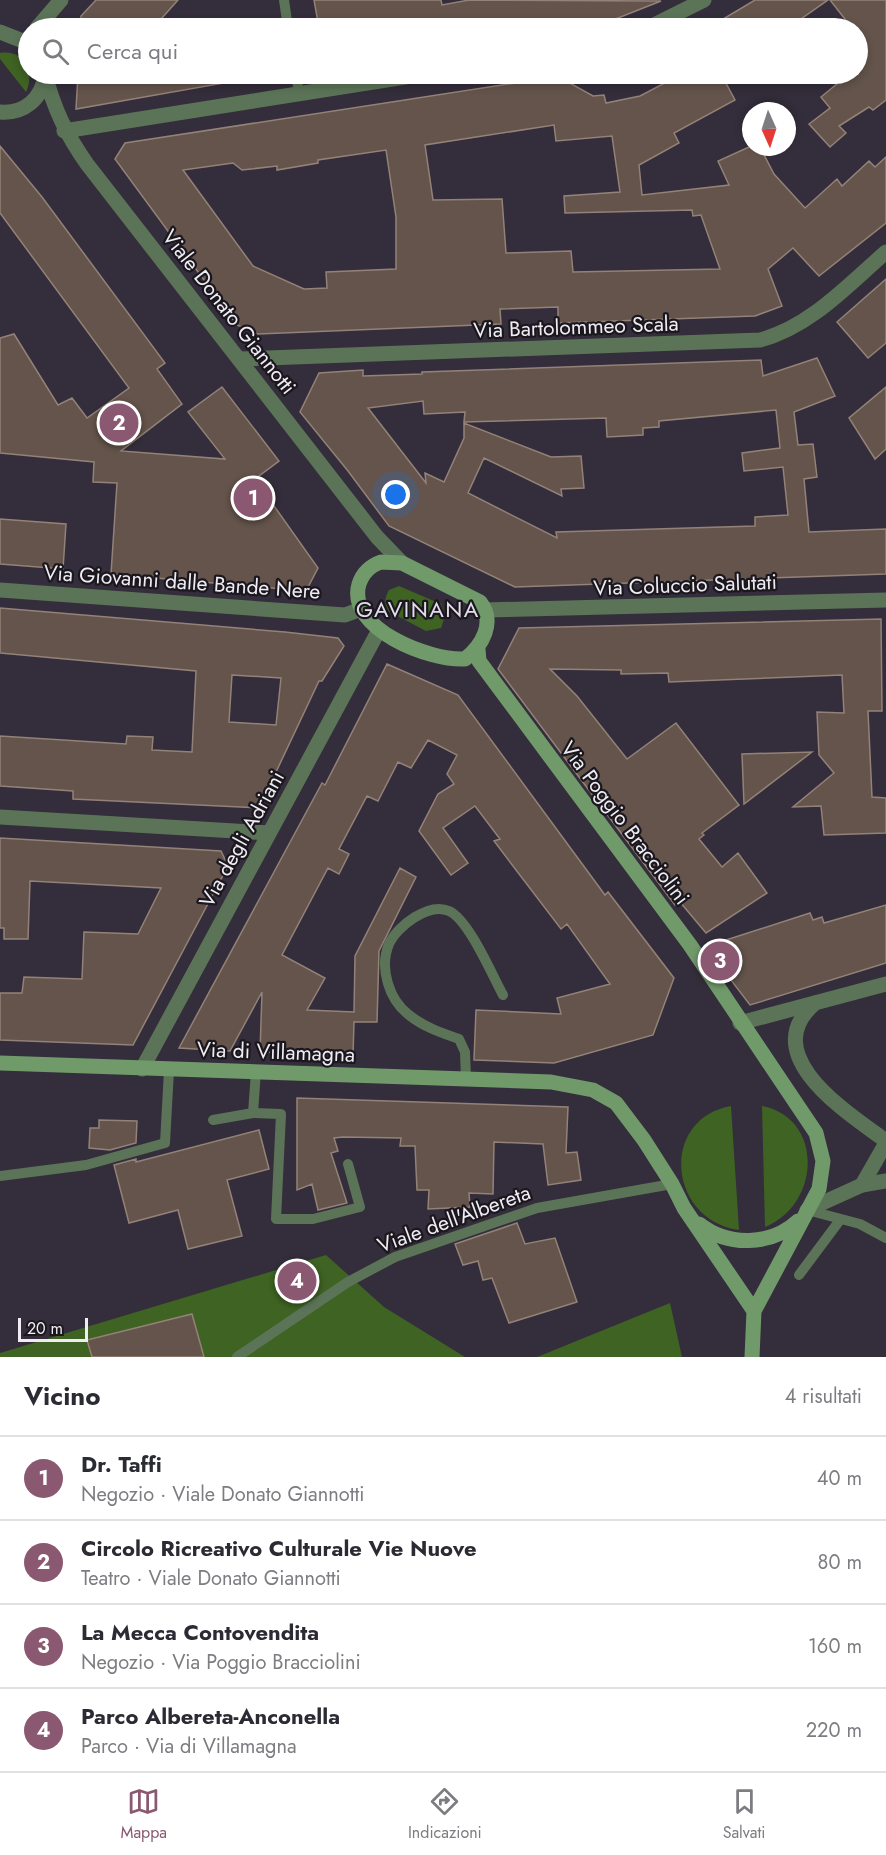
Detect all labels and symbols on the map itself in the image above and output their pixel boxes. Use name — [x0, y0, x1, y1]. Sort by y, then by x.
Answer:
north arrow — [742, 102, 796, 156]
street label: Viale Donato Giannotti — [155, 223, 303, 401]
street label: Via Bartolommeo Scala — [473, 308, 679, 346]
pin: 2 — [100, 400, 138, 446]
pin: 1 — [234, 476, 272, 520]
your location — [381, 480, 410, 509]
street label: Via Giovanni dalle Bande Nere — [43, 557, 322, 607]
street label: Via Coluccio Salutati — [593, 567, 777, 603]
district label: GAVINANA — [356, 593, 480, 625]
street label: Via Poggio Bracciolini — [553, 735, 697, 911]
street label: Via degli Adriani — [192, 765, 292, 913]
pin: 3 — [700, 938, 740, 984]
street label: Via di Villamagna — [196, 1034, 356, 1070]
street label: Viale dell'Albereta — [373, 1177, 535, 1261]
pin: 4 — [278, 1258, 316, 1304]
scale bar — [18, 1315, 88, 1342]

